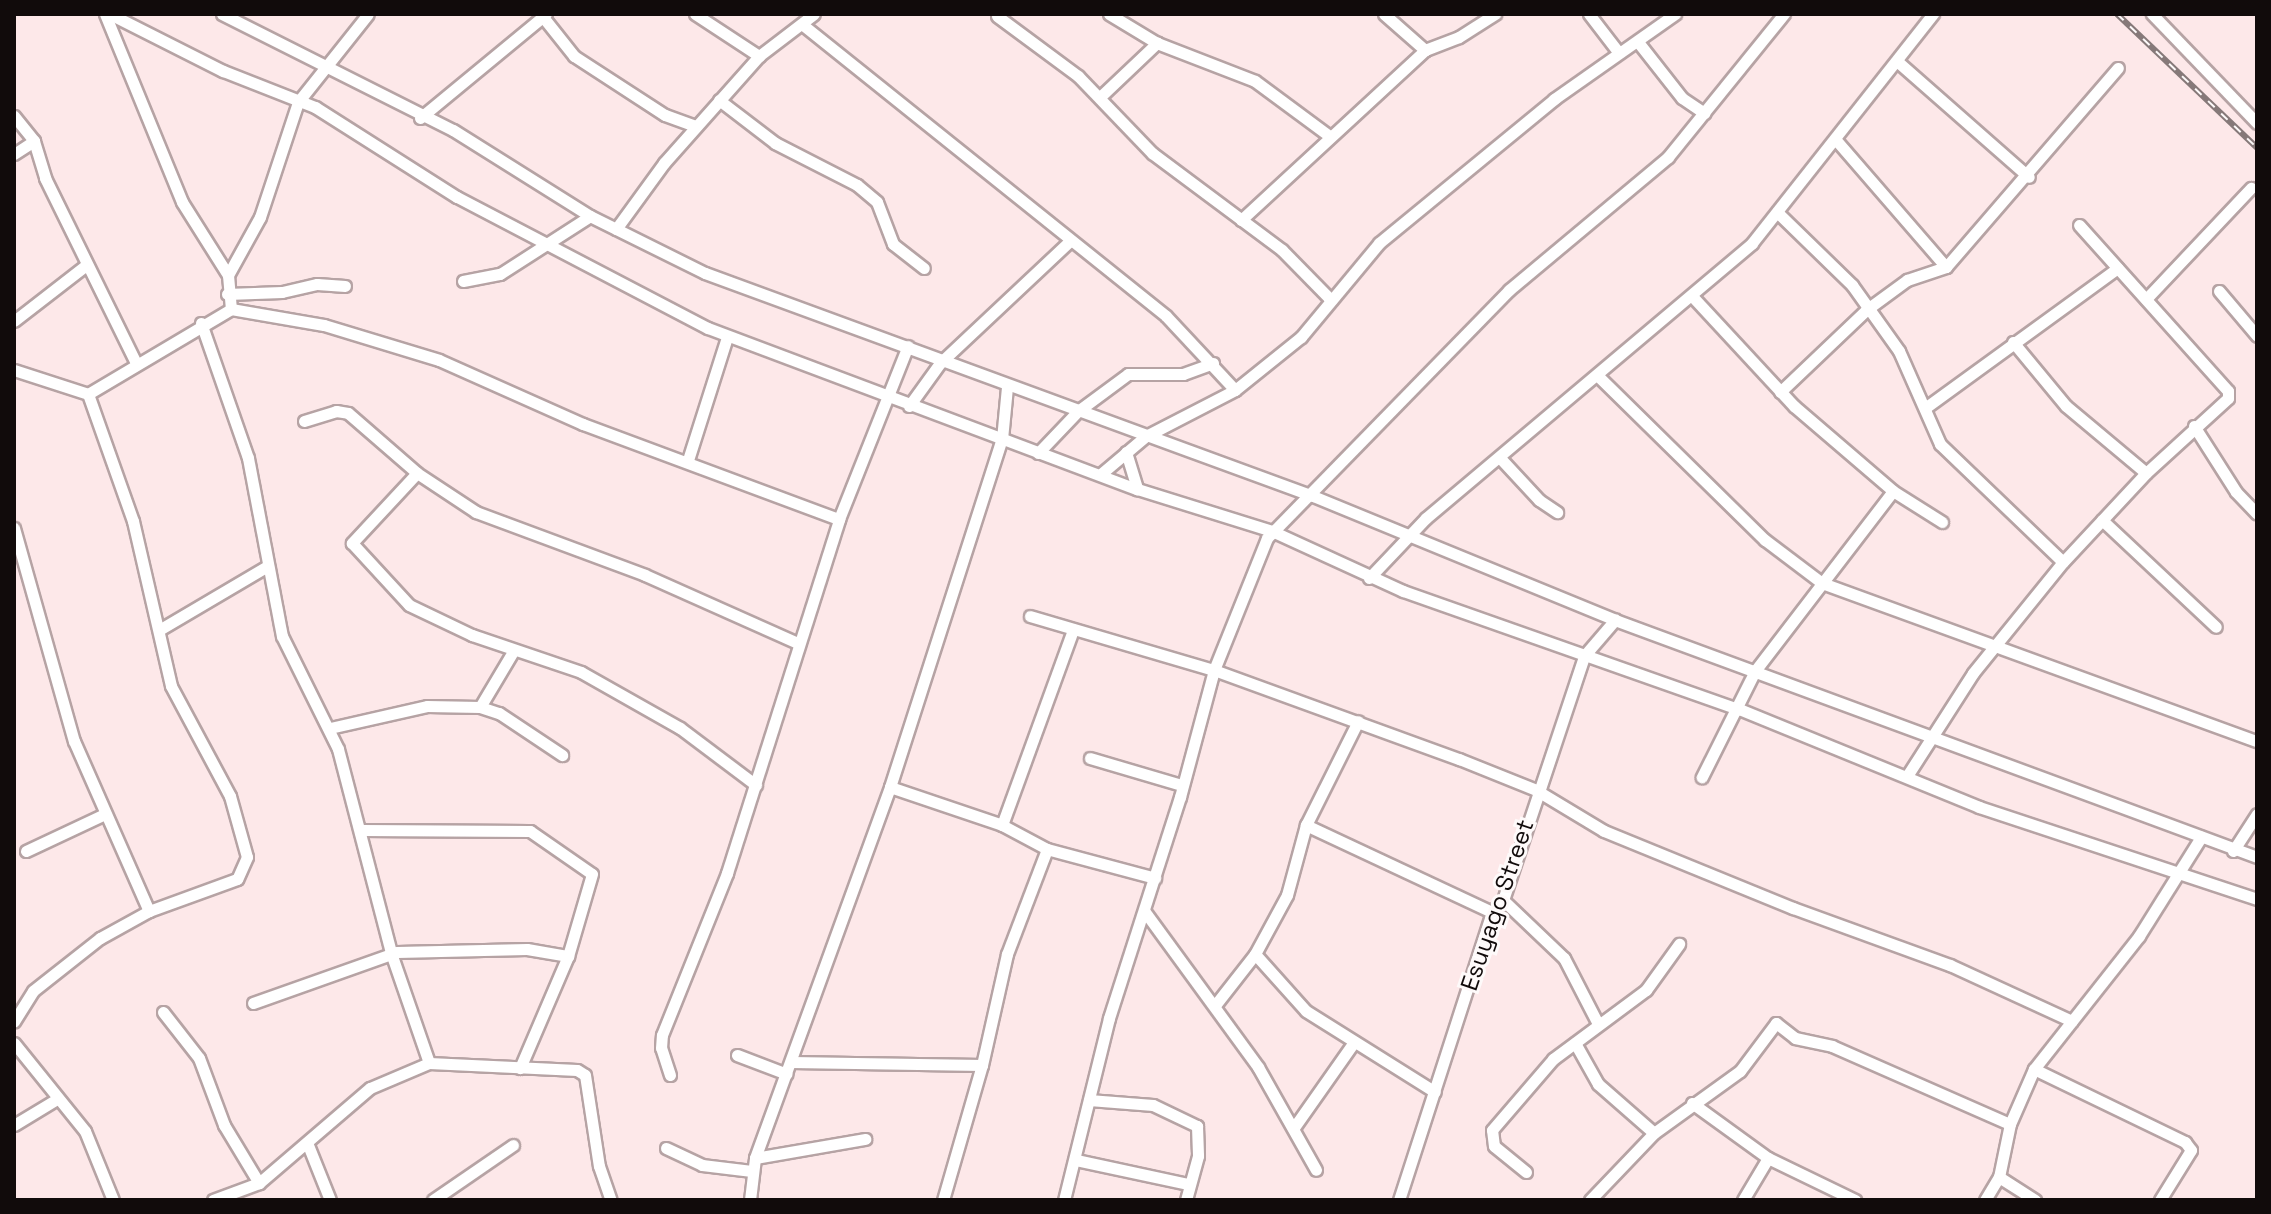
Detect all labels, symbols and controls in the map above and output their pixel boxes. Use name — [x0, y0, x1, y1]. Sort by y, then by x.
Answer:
street label: Esuyago Street — [1454, 816, 1540, 994]

